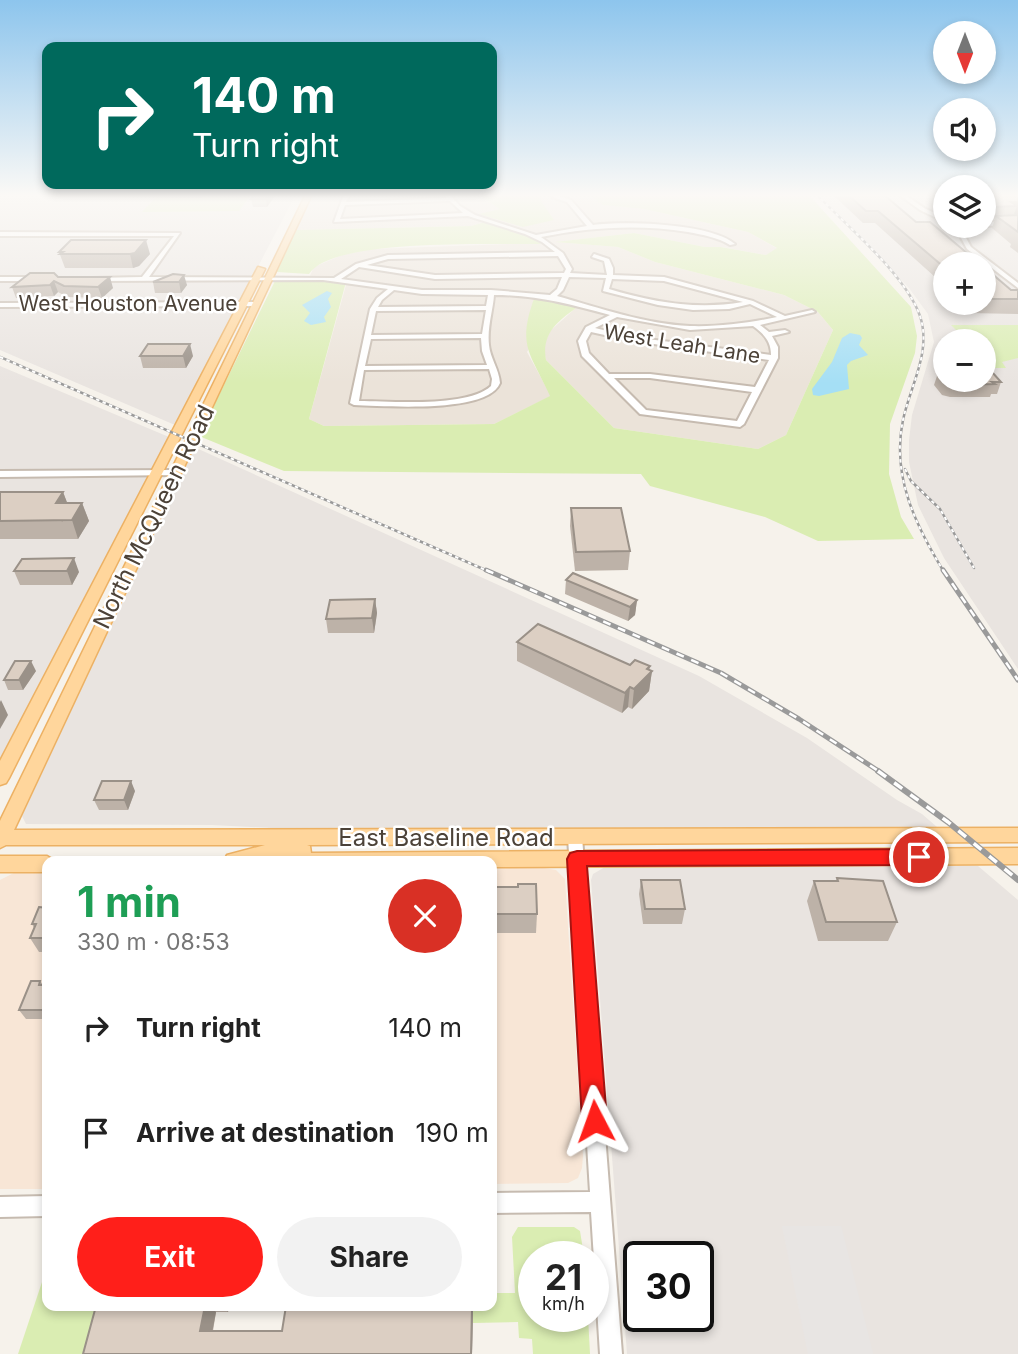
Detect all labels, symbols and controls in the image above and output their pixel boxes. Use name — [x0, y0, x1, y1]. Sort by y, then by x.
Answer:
north arrow — [933, 21, 996, 84]
map controls — [933, 21, 996, 392]
text: 140 m — [192, 66, 336, 125]
icon: right — [77, 70, 168, 161]
button: sound — [933, 98, 996, 161]
text: Turn right — [192, 126, 339, 165]
button: layers — [933, 175, 996, 238]
button: + — [933, 252, 996, 315]
street label: West Houston Avenue — [19, 291, 237, 316]
street label: West Leah Lane — [602, 319, 762, 368]
button: − — [933, 329, 996, 392]
street label: North McQueen Road — [87, 400, 220, 633]
street label: East Baseline Road — [338, 823, 554, 852]
pin — [889, 827, 949, 887]
icon: arrive — [900, 838, 938, 876]
text: 1 min — [77, 876, 181, 927]
button: close — [388, 879, 462, 953]
text: 330 m · 08:53 — [77, 928, 230, 956]
icon: right — [77, 1009, 115, 1047]
text: Turn right — [136, 1012, 261, 1043]
text: 140 m — [388, 1012, 462, 1043]
position arrow — [558, 1084, 632, 1158]
icon: arrive — [77, 1114, 115, 1152]
text: Arrive at destination — [136, 1117, 395, 1148]
text: 190 m — [416, 1117, 489, 1148]
button: Exit — [77, 1217, 263, 1297]
button: Share — [277, 1217, 462, 1297]
speed limit sign: 30 — [623, 1241, 714, 1332]
text: 21 — [545, 1256, 582, 1298]
text: km/h — [542, 1293, 585, 1314]

